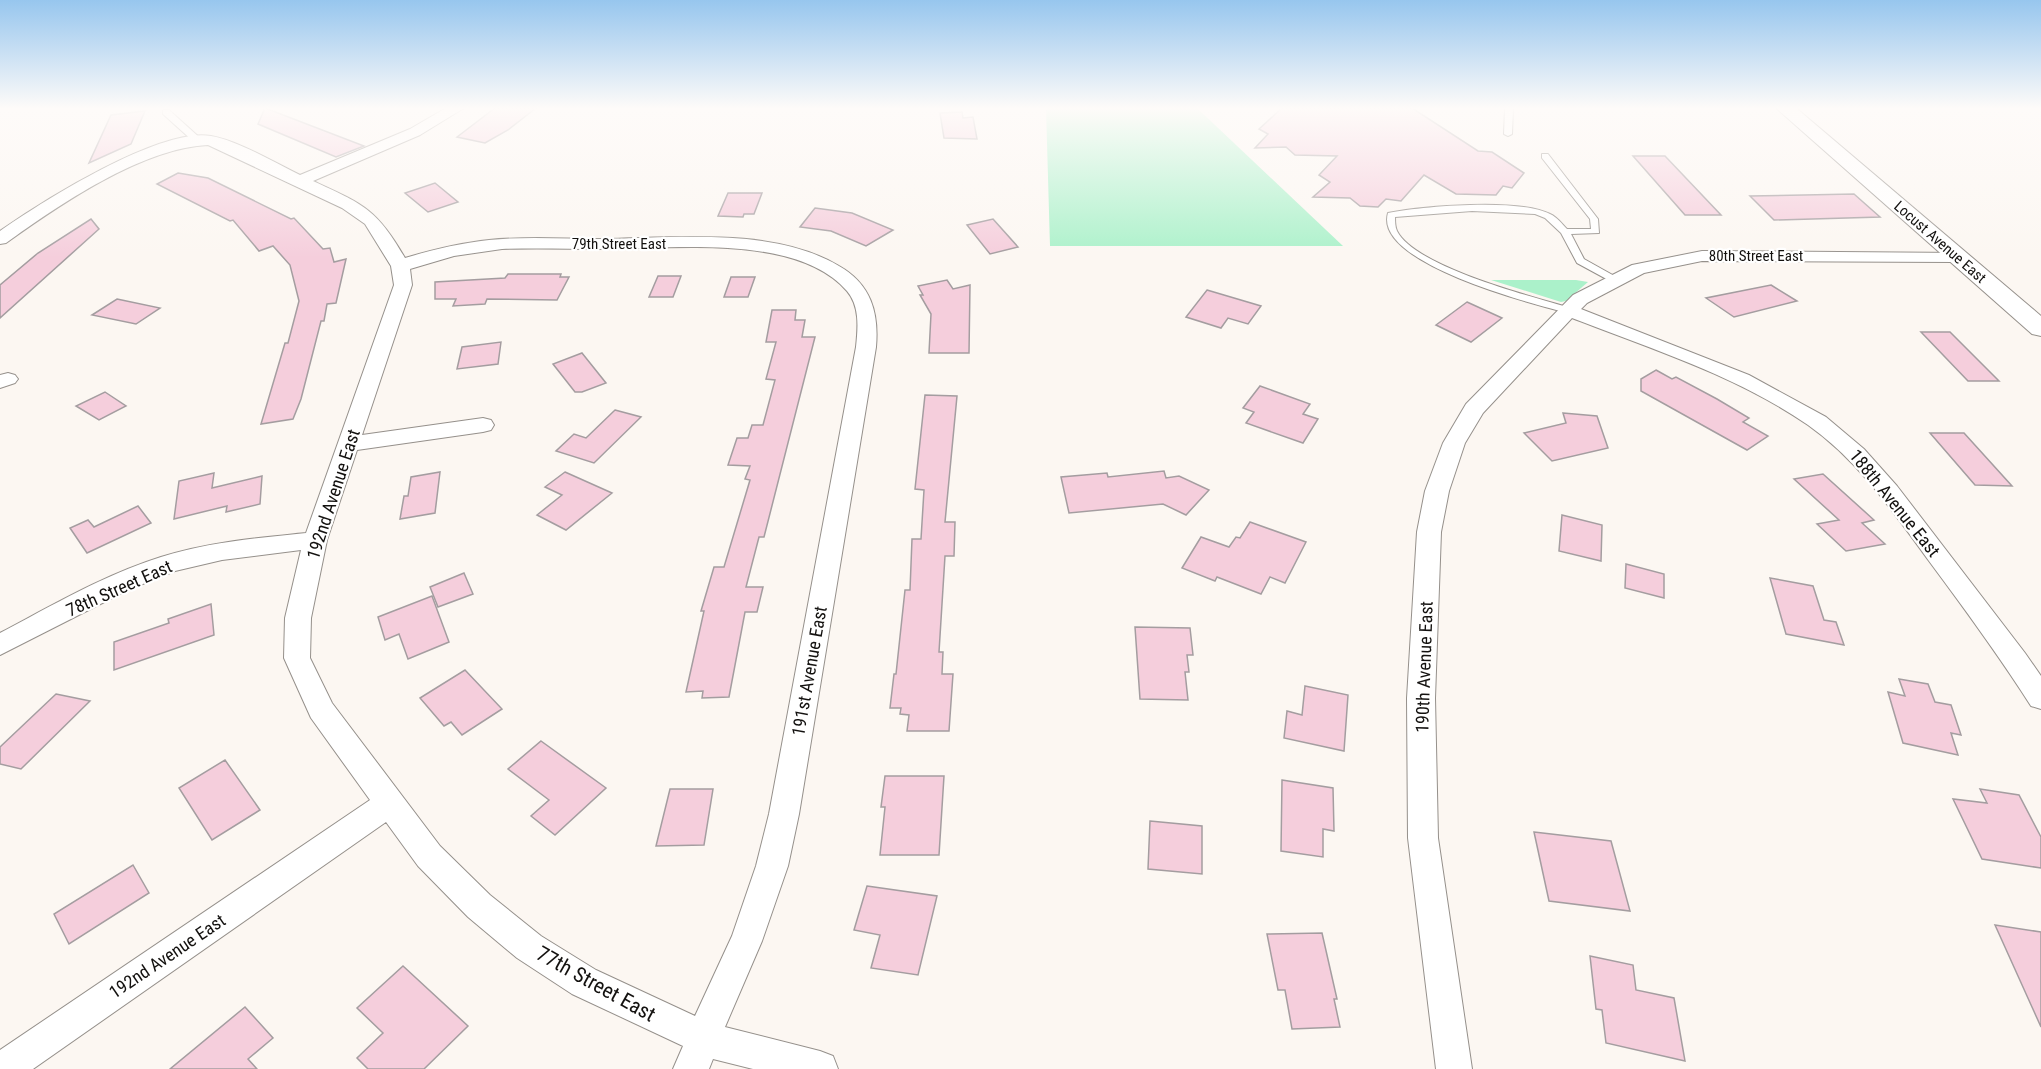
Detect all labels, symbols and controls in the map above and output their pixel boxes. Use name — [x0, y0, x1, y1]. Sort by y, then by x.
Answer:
street label: Locust Avenue East — [1890, 197, 1990, 287]
street label: 79th Street East — [572, 235, 666, 253]
street label: 80th Street East — [1709, 247, 1803, 265]
street label: 192nd Avenue East — [302, 426, 364, 562]
street label: 188th Avenue East — [1845, 445, 1945, 561]
street label: 78th Street East — [63, 555, 175, 621]
street label: 190th Avenue East — [1411, 601, 1437, 733]
street label: 191st Avenue East — [787, 604, 831, 738]
street label: 192nd Avenue East — [105, 909, 229, 1003]
street label: 77th Street East — [532, 941, 660, 1027]

